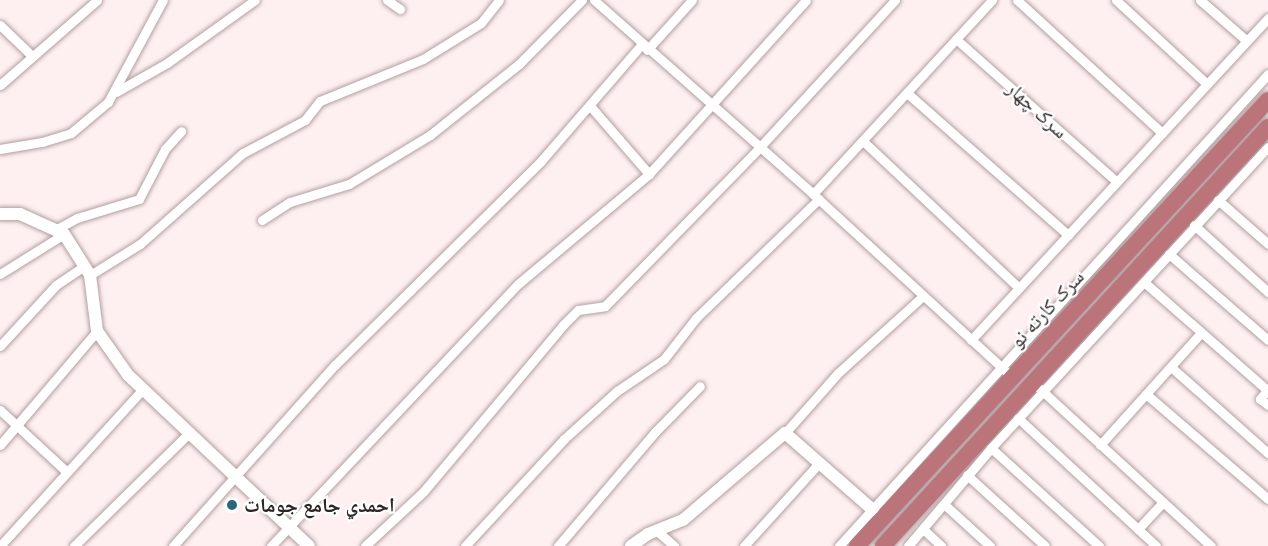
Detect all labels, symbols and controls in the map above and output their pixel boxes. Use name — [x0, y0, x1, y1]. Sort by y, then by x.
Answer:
street label: سرک چهار — [1002, 76, 1072, 144]
street label: سرک کارته نو — [1005, 265, 1089, 353]
place label: احمدي جامع جومات — [244, 493, 395, 517]
marker: احمدي جامع جومات — [225, 498, 239, 512]

